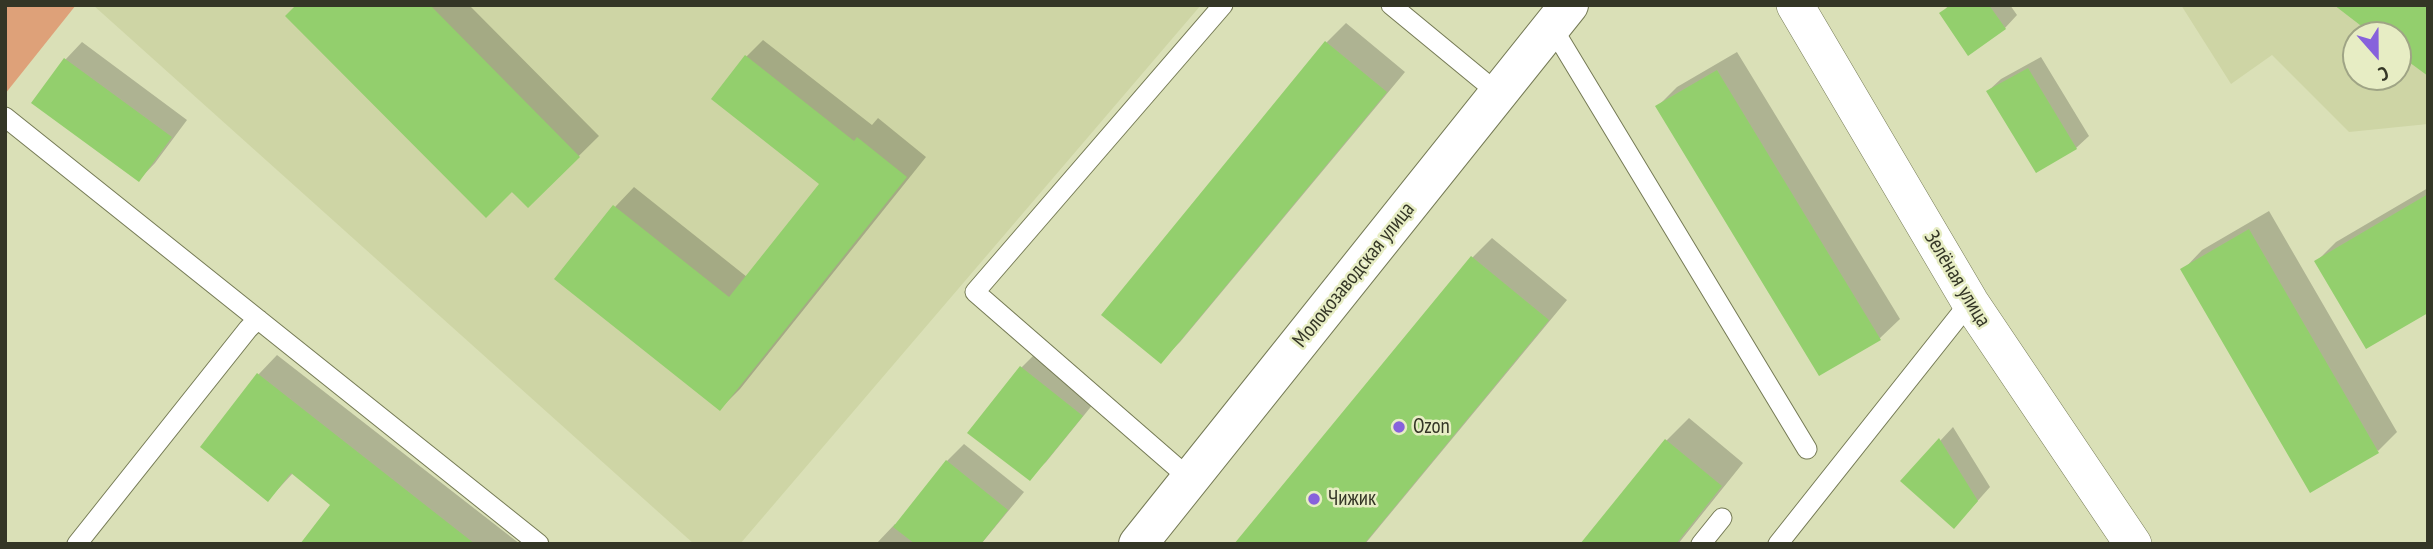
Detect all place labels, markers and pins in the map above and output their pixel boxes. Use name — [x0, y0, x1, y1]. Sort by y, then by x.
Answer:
place label: Ozon — [1413, 414, 1450, 440]
marker: Ozon — [1391, 419, 1407, 435]
place label: Чижик — [1328, 486, 1376, 512]
marker: Чижик — [1306, 491, 1322, 507]

